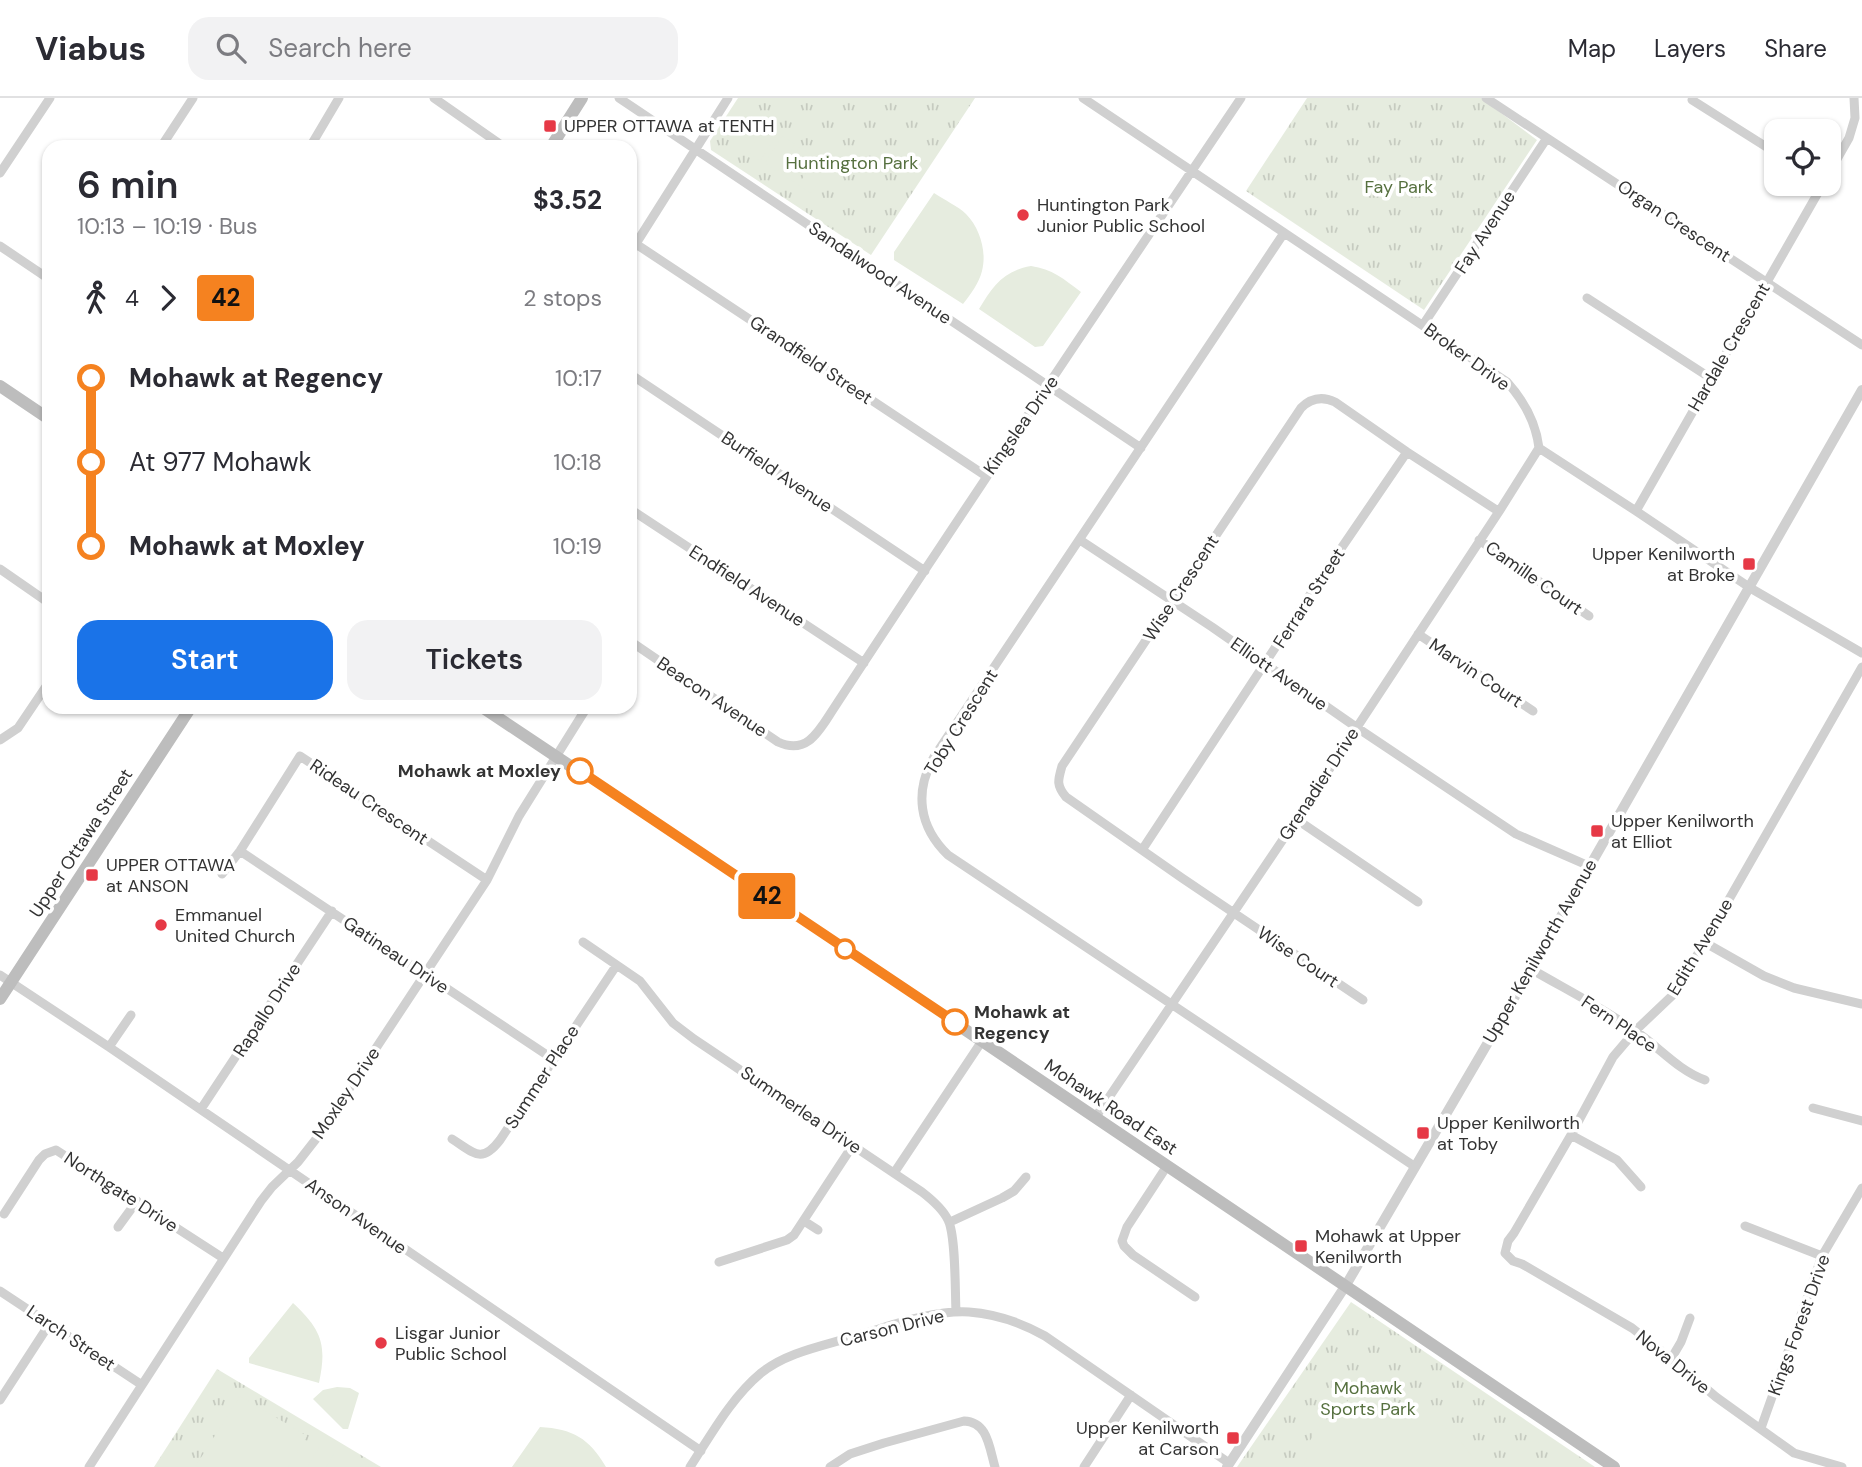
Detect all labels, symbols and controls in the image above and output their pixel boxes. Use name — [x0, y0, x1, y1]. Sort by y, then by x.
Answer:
search box — [188, 17, 678, 80]
text: Viabus — [35, 27, 146, 70]
icon: search — [212, 29, 250, 67]
text: Search here — [268, 31, 412, 65]
text: Map — [1568, 33, 1616, 64]
text: Layers — [1654, 33, 1726, 64]
text: Share — [1764, 33, 1827, 64]
place label: UPPER OTTAWA at TENTH — [564, 114, 774, 138]
marker: UPPER OTTAWA at TENTH — [542, 118, 558, 134]
map controls — [1764, 119, 1841, 196]
button: locate — [1764, 119, 1841, 196]
park label: Huntington Park — [786, 151, 918, 175]
text: 6 min — [77, 160, 179, 210]
street label: Organ Crescent — [1613, 174, 1735, 268]
park label: Fay Park — [1365, 175, 1433, 199]
text: $3.52 — [533, 183, 602, 217]
street label: Fay Avenue — [1449, 186, 1521, 278]
place label: Huntington Park Junior Public School — [1037, 193, 1205, 238]
marker: Huntington Park Junior Public School — [1015, 207, 1031, 223]
text: 10:13 – 10:19 · Bus — [77, 211, 258, 241]
street label: Sandalwood Avenue — [804, 216, 956, 330]
street label: Hardale Crescent — [1682, 278, 1776, 416]
icon: walk — [77, 279, 115, 317]
icon: forward — [149, 279, 187, 317]
text: 42 — [211, 282, 240, 313]
text: 4 — [125, 283, 139, 313]
text: 2 stops — [523, 283, 602, 313]
street label: Grandfield Street — [745, 310, 877, 410]
street label: Broker Drive — [1419, 318, 1515, 396]
text: Mohawk at Regency — [129, 361, 383, 395]
text: 10:17 — [555, 363, 602, 393]
street label: Kingslea Drive — [978, 371, 1064, 479]
street label: Burfield Avenue — [717, 426, 837, 518]
text: At 977 Mohawk — [129, 445, 312, 479]
text: 10:18 — [553, 447, 602, 477]
text: Mohawk at Moxley — [129, 529, 365, 563]
street label: Wise Crescent — [1138, 530, 1224, 646]
text: 10:19 — [553, 531, 602, 561]
street label: Camille Court — [1481, 536, 1587, 620]
street label: Endfield Avenue — [685, 540, 809, 632]
place label: Upper Kenilworth at Broke — [1592, 542, 1735, 587]
street label: Ferrara Street — [1268, 543, 1350, 653]
marker: Upper Kenilworth at Broke — [1741, 556, 1757, 572]
button: Start — [77, 620, 333, 700]
button: Tickets — [347, 620, 602, 700]
street label: Elliott Avenue — [1226, 632, 1332, 716]
street label: Marvin Court — [1424, 633, 1528, 713]
street label: Beacon Avenue — [652, 651, 772, 743]
street label: Toby Crescent — [919, 664, 1003, 780]
street label: Grenadier Drive — [1273, 723, 1365, 845]
street label: Rideau Crescent — [305, 754, 433, 850]
marker: Mohawk at Moxley — [567, 758, 593, 784]
place label: Mohawk at Moxley — [398, 759, 561, 783]
street label: Upper Ottawa Street — [24, 764, 138, 922]
place label: Upper Kenilworth at Elliot — [1611, 809, 1754, 854]
marker: Upper Kenilworth at Elliot — [1589, 823, 1605, 839]
place label: UPPER OTTAWA at ANSON — [106, 853, 235, 898]
street label: Upper Kenilworth Avenue — [1477, 855, 1603, 1047]
marker: UPPER OTTAWA at ANSON — [84, 867, 100, 883]
line badge: 42 — [736, 873, 798, 919]
text: 42 — [752, 880, 782, 911]
street label: Edith Avenue — [1662, 894, 1738, 1000]
place label: Emmanuel United Church — [175, 903, 295, 948]
street label: Gatineau Drive — [338, 911, 454, 999]
marker: Emmanuel United Church — [153, 917, 169, 933]
street label: Wise Court — [1253, 921, 1343, 993]
unlabelled marker — [835, 939, 855, 959]
street label: Rapallo Drive — [228, 958, 306, 1062]
street label: Fern Place — [1577, 990, 1661, 1058]
place label: Mohawk at Regency — [974, 1000, 1070, 1045]
marker: Mohawk at Regency — [942, 1009, 968, 1035]
street label: Summer Place — [499, 1020, 585, 1134]
street label: Moxley Drive — [307, 1042, 385, 1144]
street label: Mohawk Road East — [1040, 1054, 1182, 1160]
street label: Summerlea Drive — [736, 1061, 866, 1159]
place label: Upper Kenilworth at Toby — [1437, 1111, 1580, 1156]
marker: Upper Kenilworth at Toby — [1415, 1125, 1431, 1141]
street label: Northgate Drive — [59, 1146, 183, 1238]
street label: Anson Avenue — [301, 1172, 411, 1260]
place label: Mohawk at Upper Kenilworth — [1315, 1224, 1461, 1269]
marker: Mohawk at Upper Kenilworth — [1293, 1238, 1309, 1254]
street label: Kings Forest Drive — [1762, 1251, 1836, 1399]
street label: Larch Street — [22, 1300, 120, 1376]
street label: Carson Drive — [837, 1303, 947, 1353]
place label: Lisgar Junior Public School — [395, 1321, 507, 1366]
street label: Nova Drive — [1631, 1325, 1715, 1399]
marker: Lisgar Junior Public School — [373, 1335, 389, 1351]
park label: Mohawk Sports Park — [1320, 1376, 1416, 1421]
place label: Upper Kenilworth at Carson — [1076, 1416, 1219, 1461]
marker: Upper Kenilworth at Carson — [1225, 1430, 1241, 1446]

